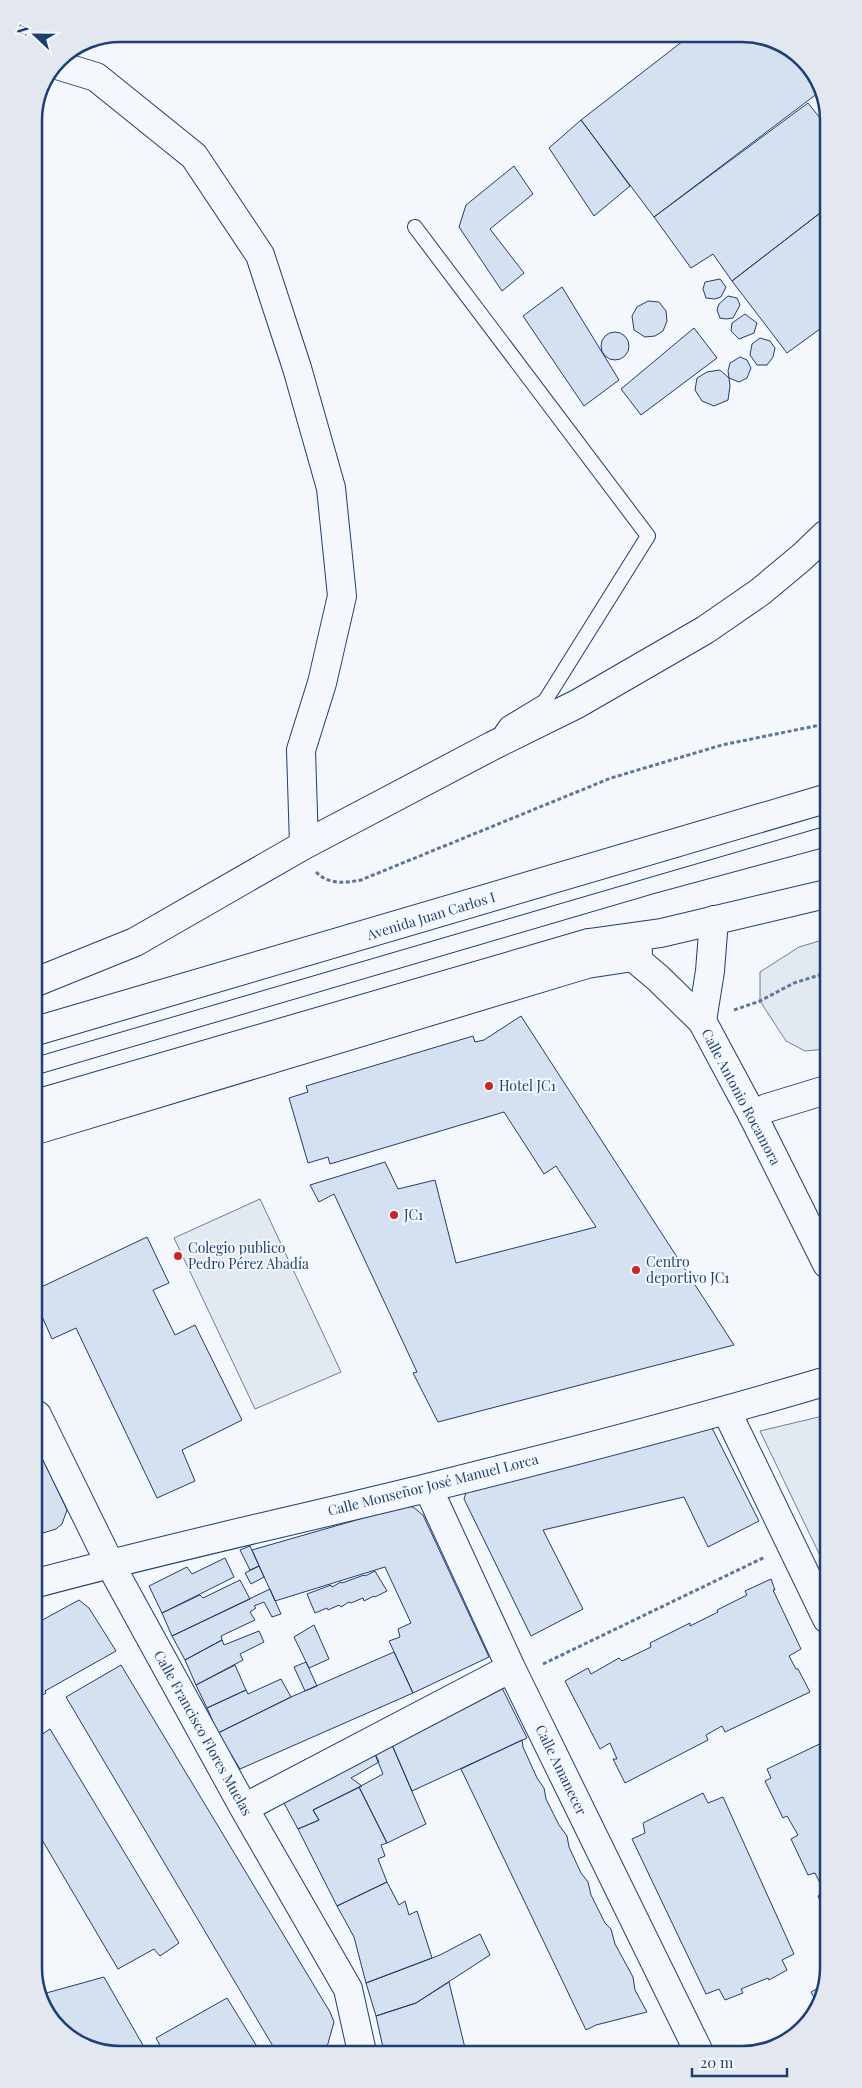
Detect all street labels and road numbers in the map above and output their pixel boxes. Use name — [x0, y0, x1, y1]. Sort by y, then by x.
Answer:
street label: Avenida Juan Carlos I — [363, 887, 498, 944]
street label: Calle Antonio Rocamora — [697, 1025, 785, 1168]
street label: Calle Monseñor José Manuel Lorca — [326, 1449, 540, 1520]
street label: Calle Francisco Flores Muelas — [150, 1647, 257, 1819]
street label: Calle Amanecer — [531, 1721, 592, 1819]

